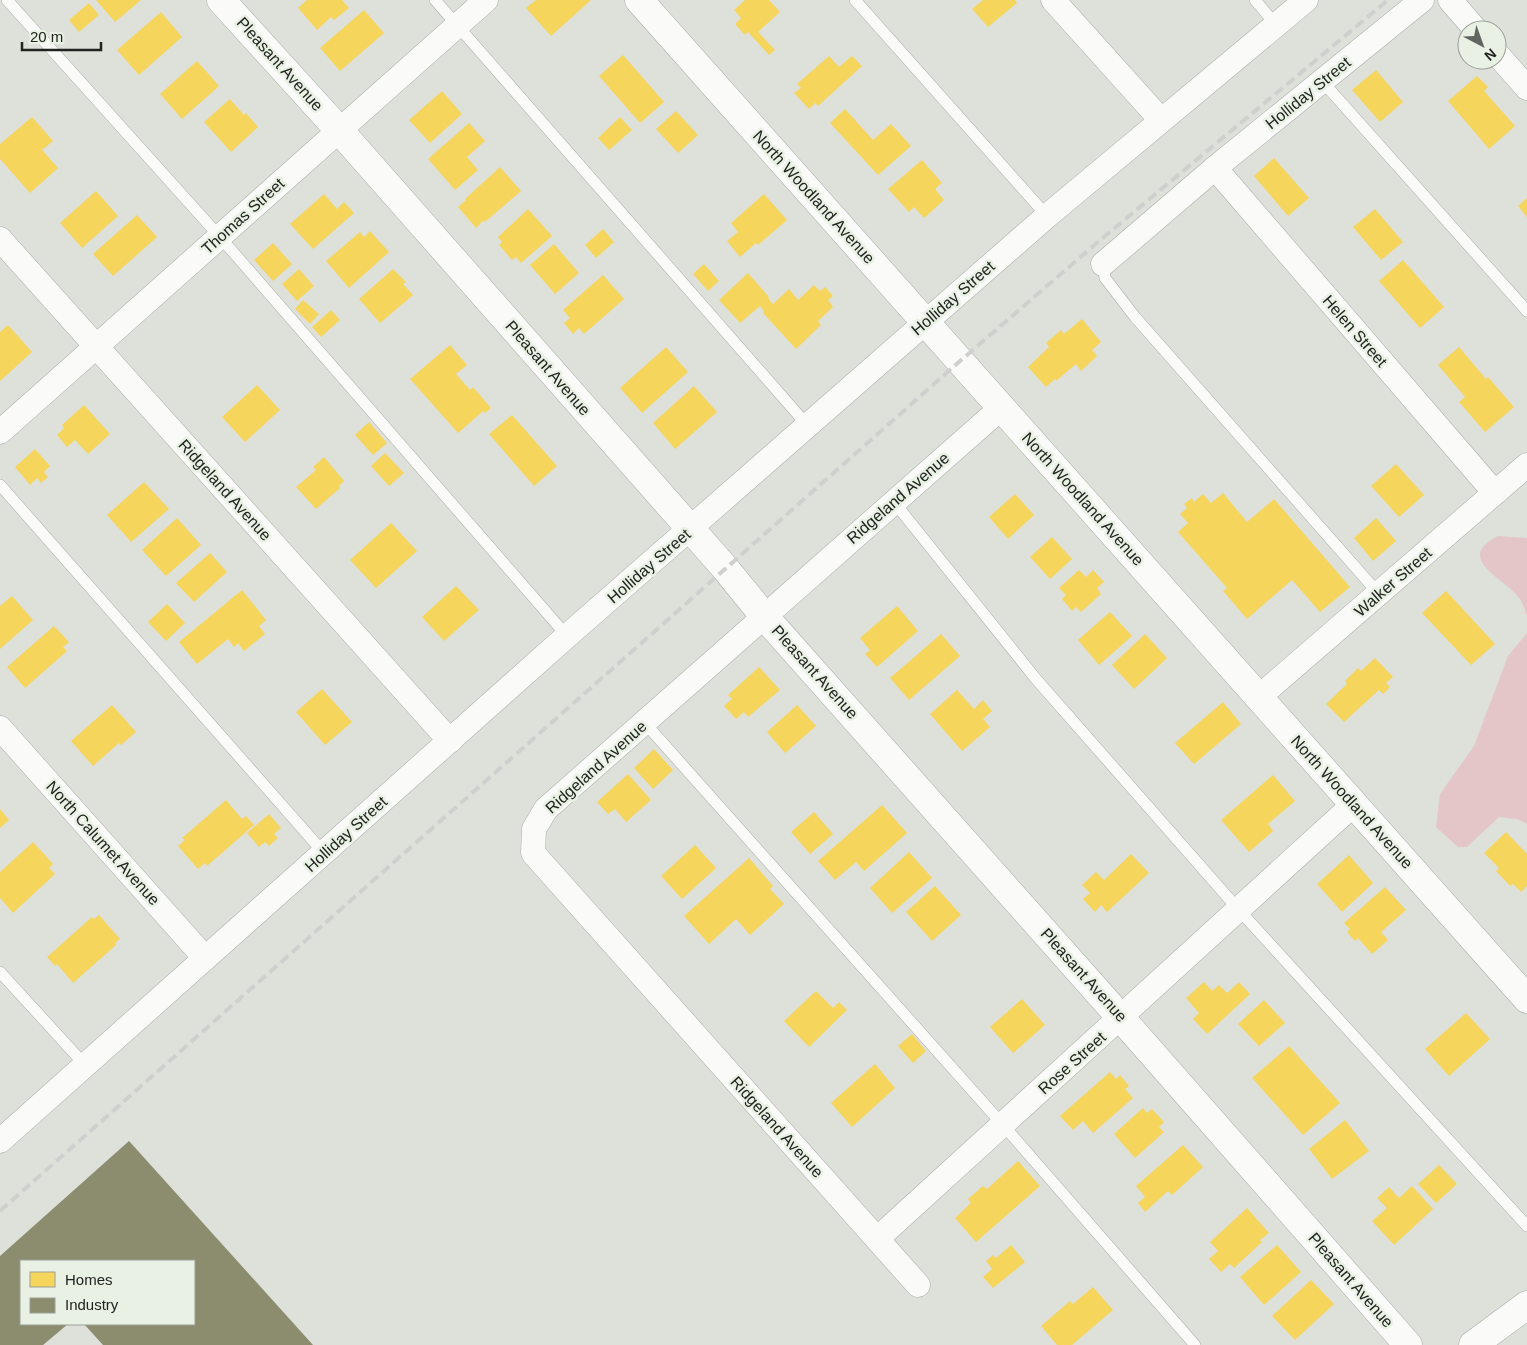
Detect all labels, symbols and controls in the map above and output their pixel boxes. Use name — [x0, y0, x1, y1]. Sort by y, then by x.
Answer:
street label: Pleasant Avenue — [234, 14, 326, 114]
scale bar — [22, 20, 101, 52]
north arrow — [1457, 20, 1507, 70]
text: 20 m — [30, 28, 63, 45]
text: N — [1481, 45, 1500, 64]
street label: Holliday Street — [1262, 53, 1354, 132]
street label: North Woodland Avenue — [750, 127, 878, 267]
street label: Thomas Street — [198, 174, 288, 257]
street label: Holliday Street — [908, 257, 998, 339]
street label: Helen Street — [1319, 292, 1391, 371]
street label: Pleasant Avenue — [502, 317, 594, 419]
street label: North Woodland Avenue — [1019, 429, 1147, 569]
street label: Ridgeland Avenue — [175, 436, 275, 544]
street label: Ridgeland Avenue — [844, 449, 953, 547]
street label: Holliday Street — [604, 525, 694, 607]
street label: Walker Street — [1351, 544, 1435, 620]
street label: Pleasant Avenue — [769, 622, 861, 722]
street label: Ridgeland Avenue — [542, 717, 650, 817]
street label: North Woodland Avenue — [1288, 732, 1416, 872]
street label: North Calumet Avenue — [43, 778, 163, 908]
street label: Holliday Street — [302, 793, 391, 875]
street label: Pleasant Avenue — [1038, 925, 1130, 1025]
street label: Rose Street — [1035, 1028, 1109, 1098]
street label: Ridgeland Avenue — [727, 1073, 827, 1181]
street label: Pleasant Avenue — [1305, 1229, 1397, 1331]
legend — [20, 1260, 195, 1325]
text: Homes — [65, 1271, 113, 1288]
text: Industry — [65, 1296, 119, 1313]

